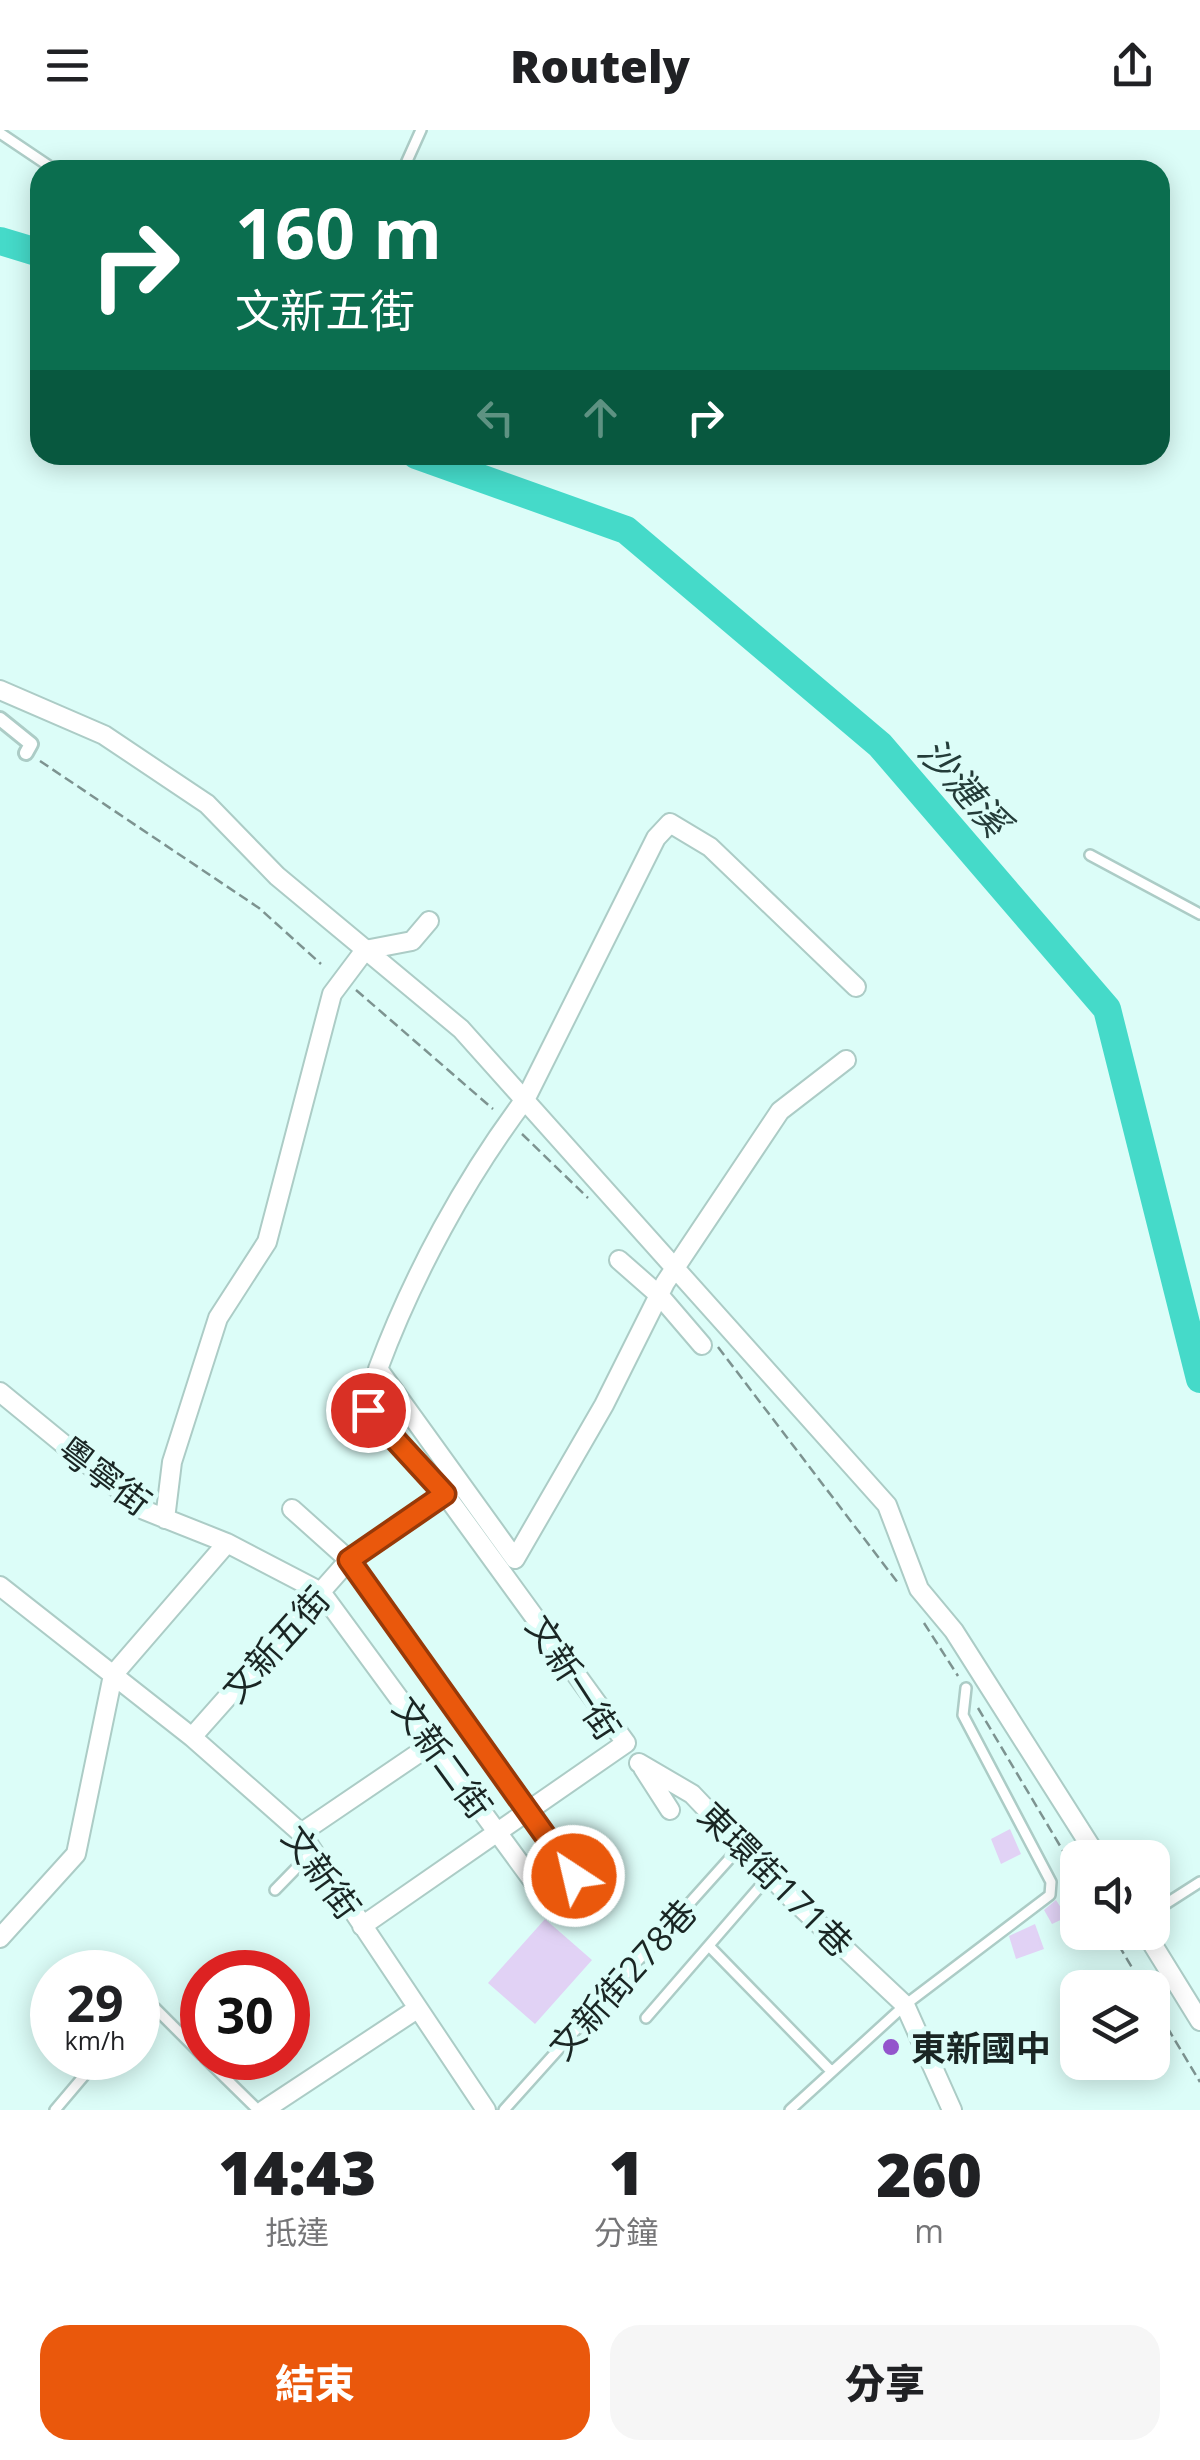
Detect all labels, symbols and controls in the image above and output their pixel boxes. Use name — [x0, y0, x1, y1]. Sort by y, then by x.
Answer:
text: Routely — [510, 35, 690, 96]
icon: menu — [40, 38, 95, 93]
icon: share — [1105, 38, 1160, 93]
text: 160 m — [235, 184, 442, 280]
icon: right — [70, 200, 200, 330]
text: 文新五街 — [235, 279, 415, 340]
icon: left — [468, 390, 523, 445]
icon: ahead — [573, 390, 628, 445]
icon: right — [678, 390, 733, 445]
water label: 沙漣溪 — [908, 726, 1025, 850]
pin — [326, 1368, 411, 1453]
icon: arrive — [341, 1383, 396, 1438]
street label: 粵寧街 — [49, 1425, 161, 1525]
street label: 文新五街 — [211, 1576, 339, 1712]
street label: 文新一街 — [516, 1605, 632, 1749]
street label: 文新二街 — [383, 1687, 503, 1827]
street label: 東環街171巷 — [689, 1792, 863, 1966]
street label: 文新街 — [272, 1816, 372, 1928]
position arrow — [522, 1824, 626, 1928]
map controls — [1060, 1840, 1170, 2080]
button: sound — [1060, 1840, 1170, 1950]
street label: 文新街278巷 — [538, 1889, 706, 2069]
speed limit sign: 30 — [180, 1950, 310, 2080]
text: 29 — [66, 1969, 124, 2037]
button: layers — [1060, 1970, 1170, 2080]
text: km/h — [65, 2023, 125, 2057]
place label: 東新國中 — [911, 2024, 1051, 2071]
marker: 東新國中 — [880, 2036, 902, 2058]
text: 14:43 — [218, 2131, 376, 2213]
text: 1 — [609, 2131, 644, 2213]
text: 260 — [876, 2133, 982, 2215]
text: m — [914, 2209, 944, 2252]
text: 抵達 — [265, 2210, 329, 2253]
text: 分鐘 — [594, 2210, 658, 2253]
button: 結束 — [40, 2325, 590, 2440]
button: 分享 — [610, 2325, 1160, 2440]

